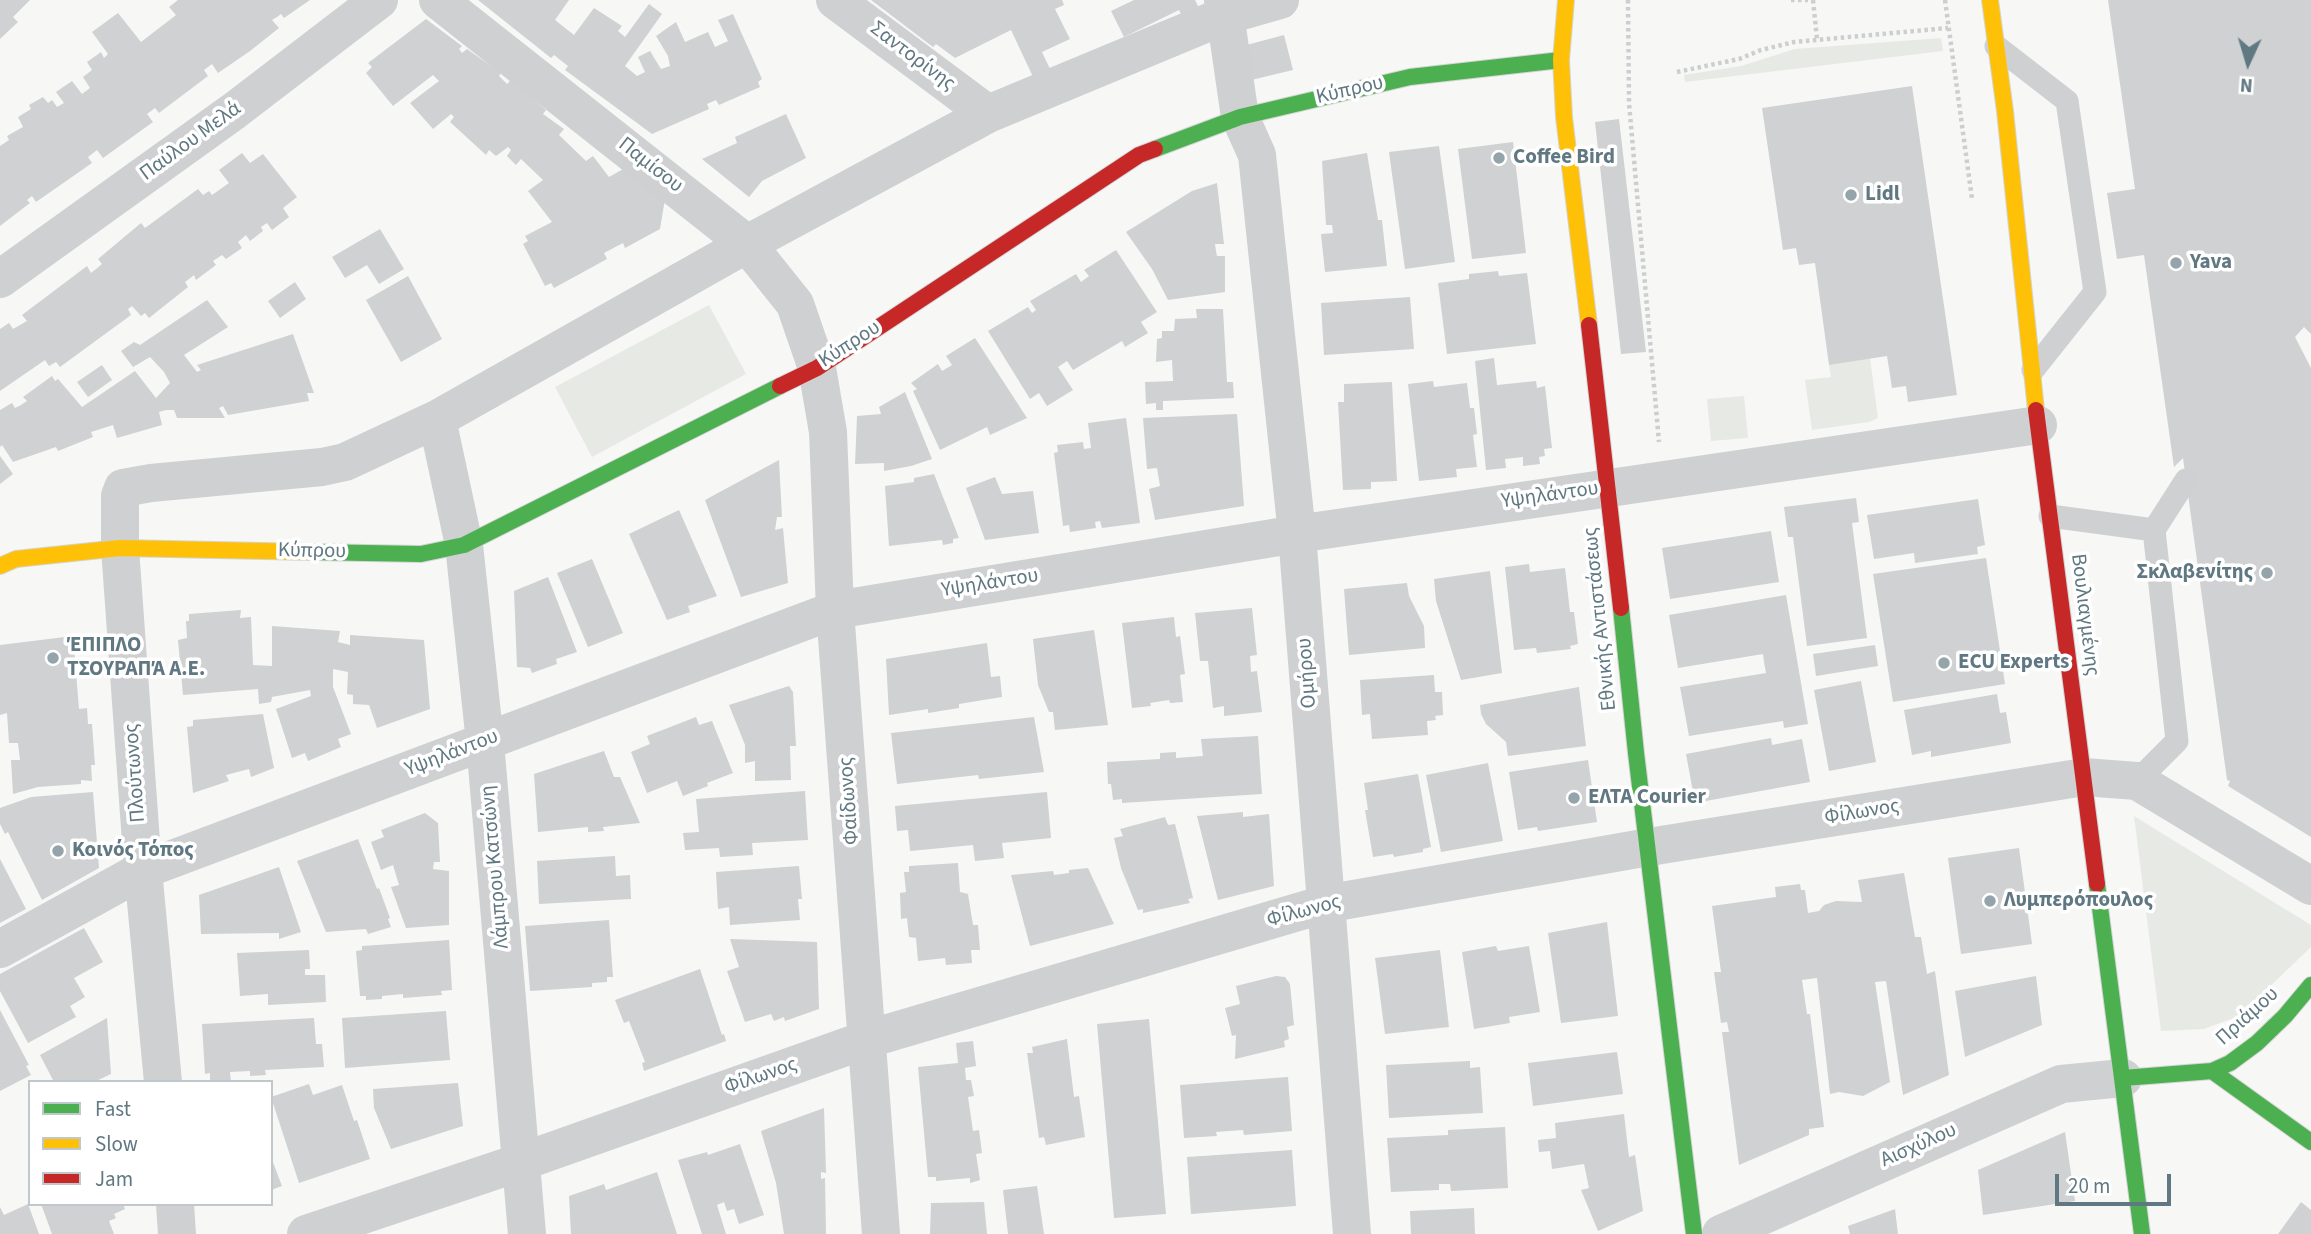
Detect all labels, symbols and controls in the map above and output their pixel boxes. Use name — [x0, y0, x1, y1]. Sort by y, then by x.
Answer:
street label: Σαντορίνης — [864, 17, 960, 97]
north arrow — [2213, 28, 2283, 98]
street label: Κύπρου — [1314, 71, 1386, 111]
text: N — [2239, 71, 2254, 98]
street label: Παύλου Μελά — [136, 97, 246, 187]
street label: Παμίσου — [612, 133, 688, 199]
place label: Coffee Bird — [1513, 145, 1615, 171]
marker: Coffee Bird — [1491, 150, 1507, 166]
place label: Lidl — [1865, 182, 1900, 208]
marker: Lidl — [1843, 187, 1859, 203]
place label: Yava — [2190, 250, 2232, 276]
marker: Yava — [2168, 255, 2184, 271]
street label: Κύπρου — [815, 316, 885, 374]
street label: Υψηλάντου — [1500, 477, 1600, 515]
street label: Εθνικής Αντιστάσεως — [1579, 526, 1623, 712]
street label: Κύπρου — [278, 539, 346, 565]
street label: Βουλιαγμένης — [2064, 553, 2104, 677]
place label: Σκλαβενίτης — [2137, 560, 2253, 586]
street label: Υψηλάντου — [940, 564, 1040, 604]
marker: Σκλαβενίτης — [2259, 565, 2275, 581]
place label: ΈΠΙΠΛΟ ΤΣΟΥΡΑΠΆ Α.Ε. — [67, 633, 205, 683]
street label: Ομήρου — [1293, 637, 1323, 709]
marker: ΈΠΙΠΛΟ ΤΣΟΥΡΑΠΆ Α.Ε. — [45, 650, 61, 666]
place label: ECU Experts — [1958, 650, 2069, 676]
marker: ECU Experts — [1936, 655, 1952, 671]
street label: Πλούτωνος — [120, 723, 152, 823]
street label: Υψηλάντου — [402, 725, 502, 783]
street label: Φαίδωνος — [834, 756, 866, 846]
street label: Λάμπρου Κατσώνη — [476, 784, 516, 950]
place label: ΕΛΤΑ Courier — [1588, 785, 1706, 811]
marker: ΕΛΤΑ Courier — [1566, 790, 1582, 806]
street label: Φίλωνος — [1823, 795, 1901, 831]
place label: Κοινός Τόπος — [72, 838, 194, 864]
marker: Κοινός Τόπος — [50, 843, 66, 859]
place label: Λυμπερόπουλος — [2004, 888, 2153, 914]
street label: Φίλωνος — [1264, 890, 1344, 934]
marker: Λυμπερόπουλος — [1982, 893, 1998, 909]
street label: Πριάμου — [2211, 982, 2285, 1052]
street label: Φίλωνος — [721, 1053, 801, 1101]
legend — [28, 1080, 273, 1206]
text: Fast — [95, 1094, 131, 1124]
street label: Αισχύλου — [1877, 1118, 1961, 1174]
text: Slow — [95, 1129, 138, 1159]
scale bar — [2059, 1160, 2174, 1204]
text: Jam — [95, 1164, 133, 1194]
text: 20 m — [2068, 1171, 2110, 1201]

